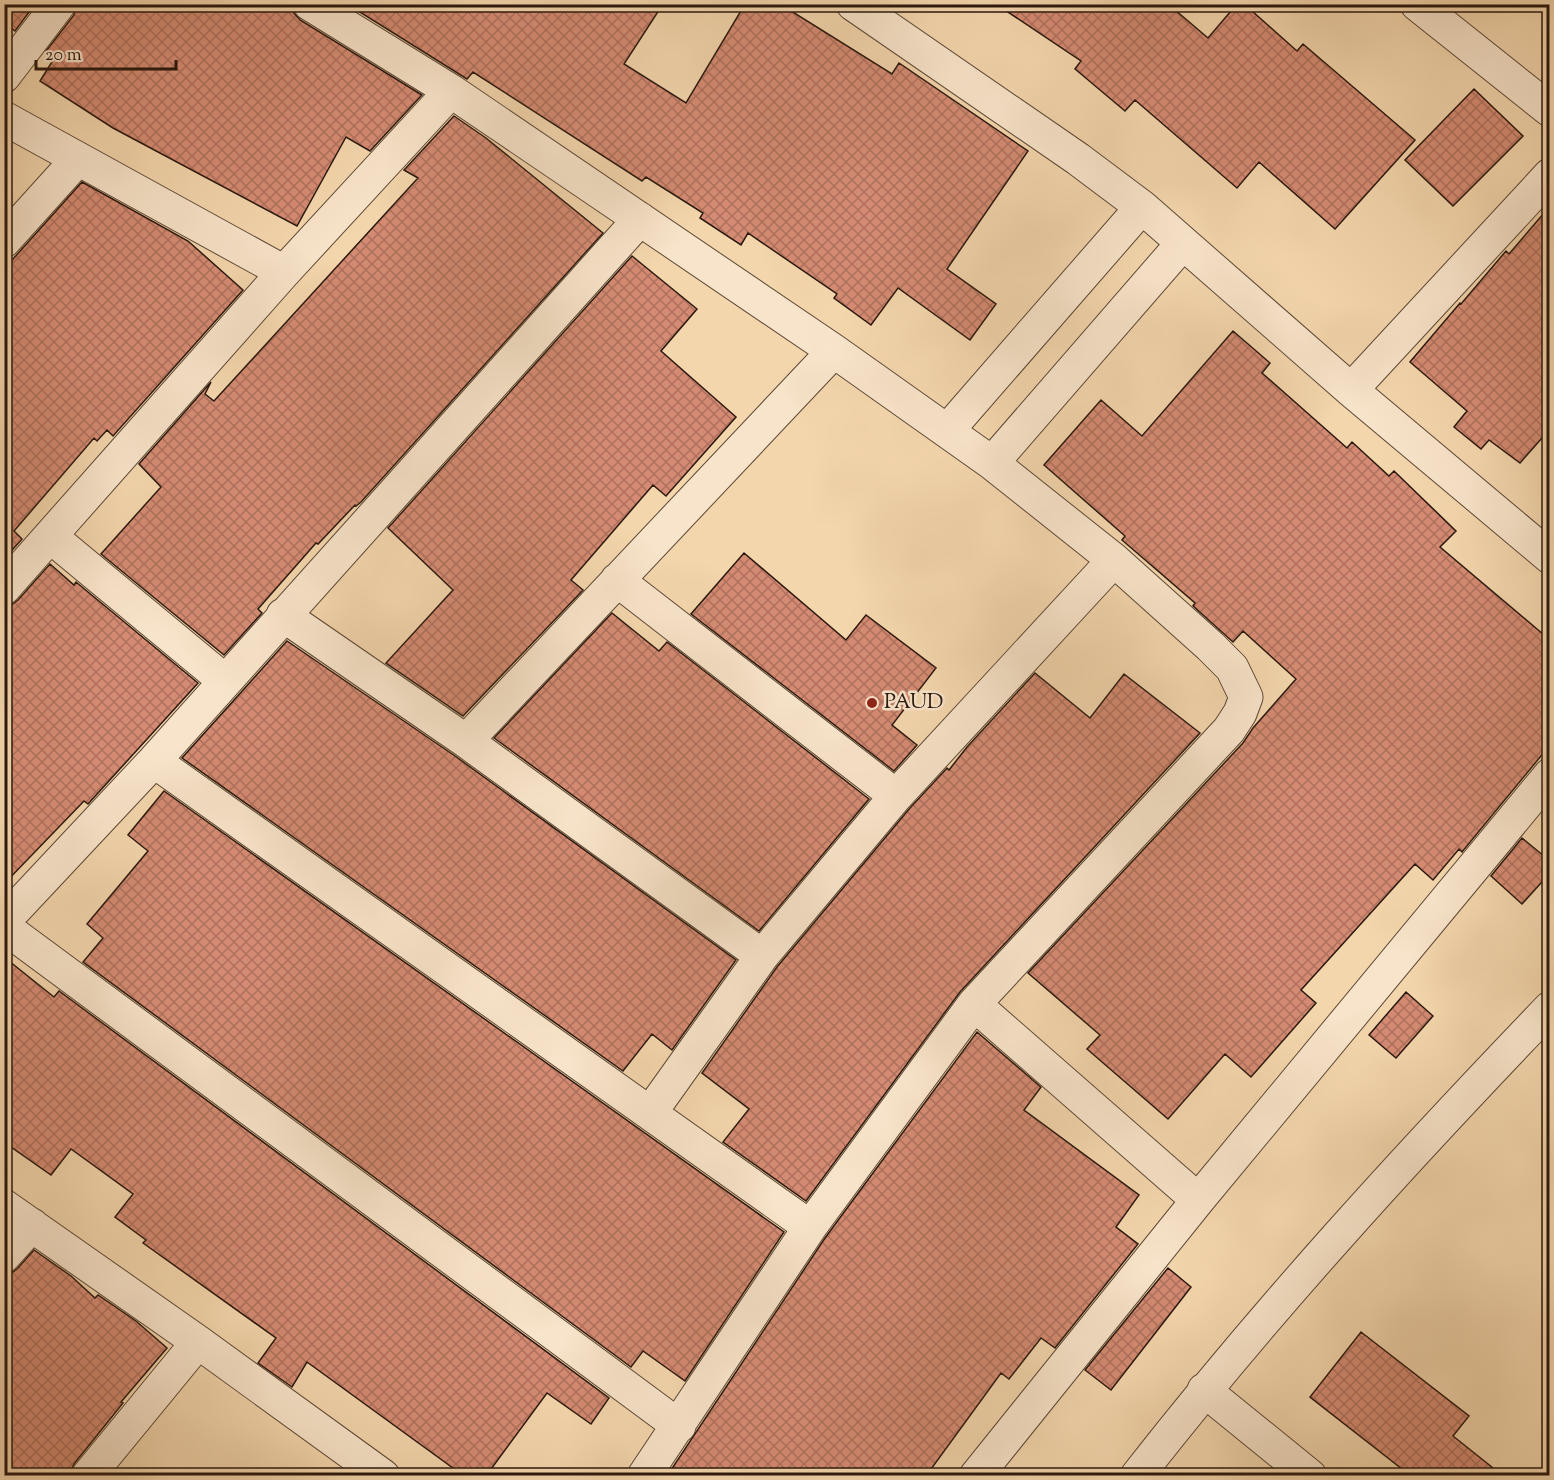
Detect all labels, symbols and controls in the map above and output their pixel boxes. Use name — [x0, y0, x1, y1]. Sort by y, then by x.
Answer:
scale bar — [36, 33, 176, 71]
text: 20 m — [45, 43, 82, 69]
place label: PAUD — [884, 688, 943, 718]
marker: PAUD — [865, 696, 879, 710]

